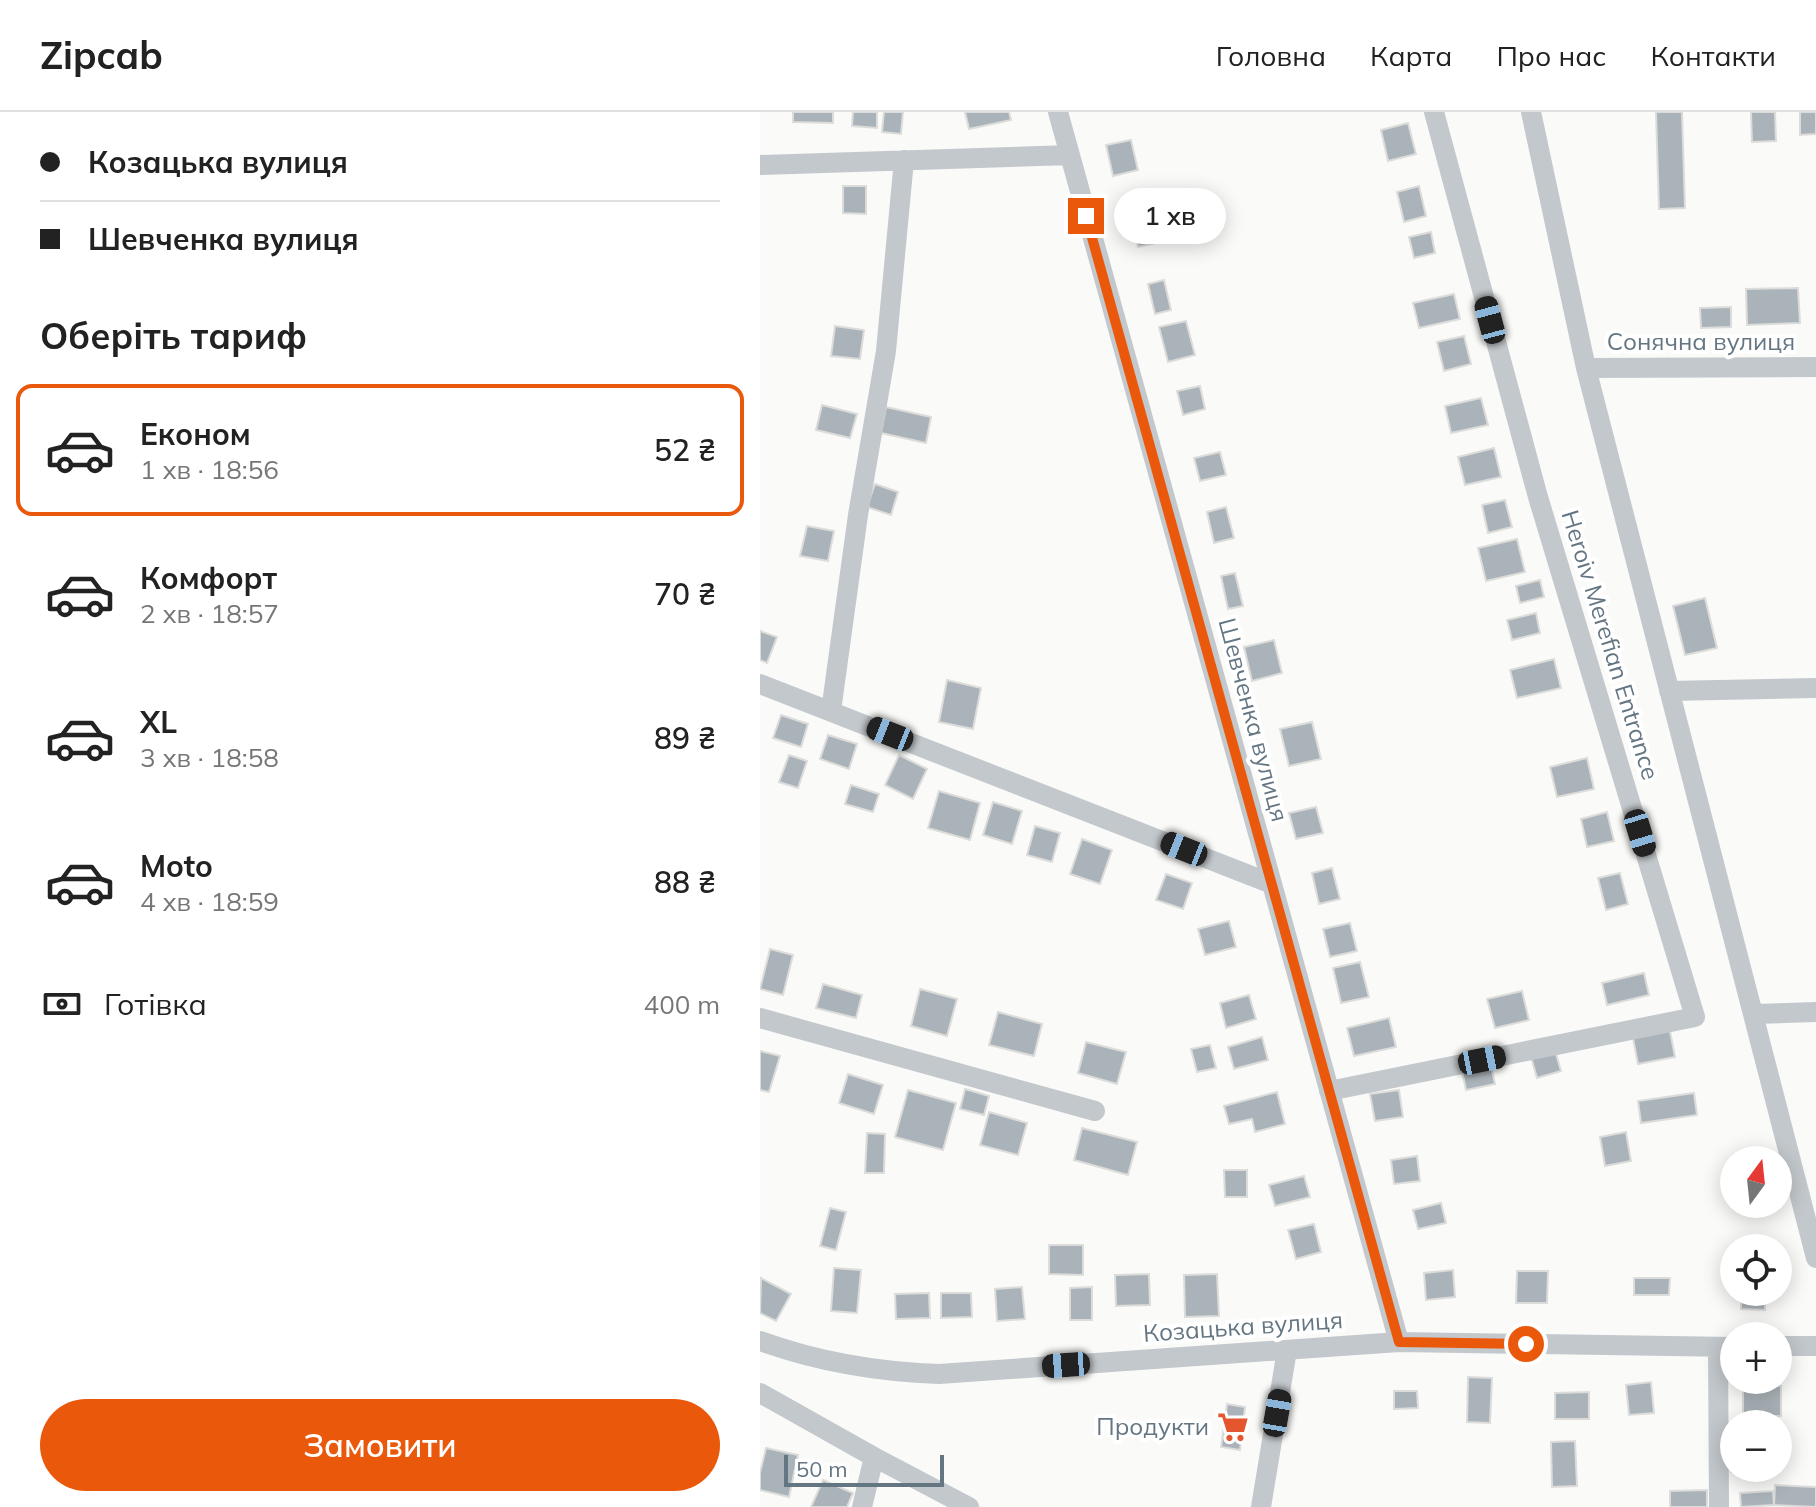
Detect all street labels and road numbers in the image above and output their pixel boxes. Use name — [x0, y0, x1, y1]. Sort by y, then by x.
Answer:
street label: Сонячна вулиця — [1607, 326, 1795, 356]
street label: Heroiv Merefian Entrance — [1556, 506, 1666, 783]
street label: Шевченка вулиця — [1212, 615, 1296, 825]
street label: Козацька вулиця — [1142, 1304, 1344, 1348]

